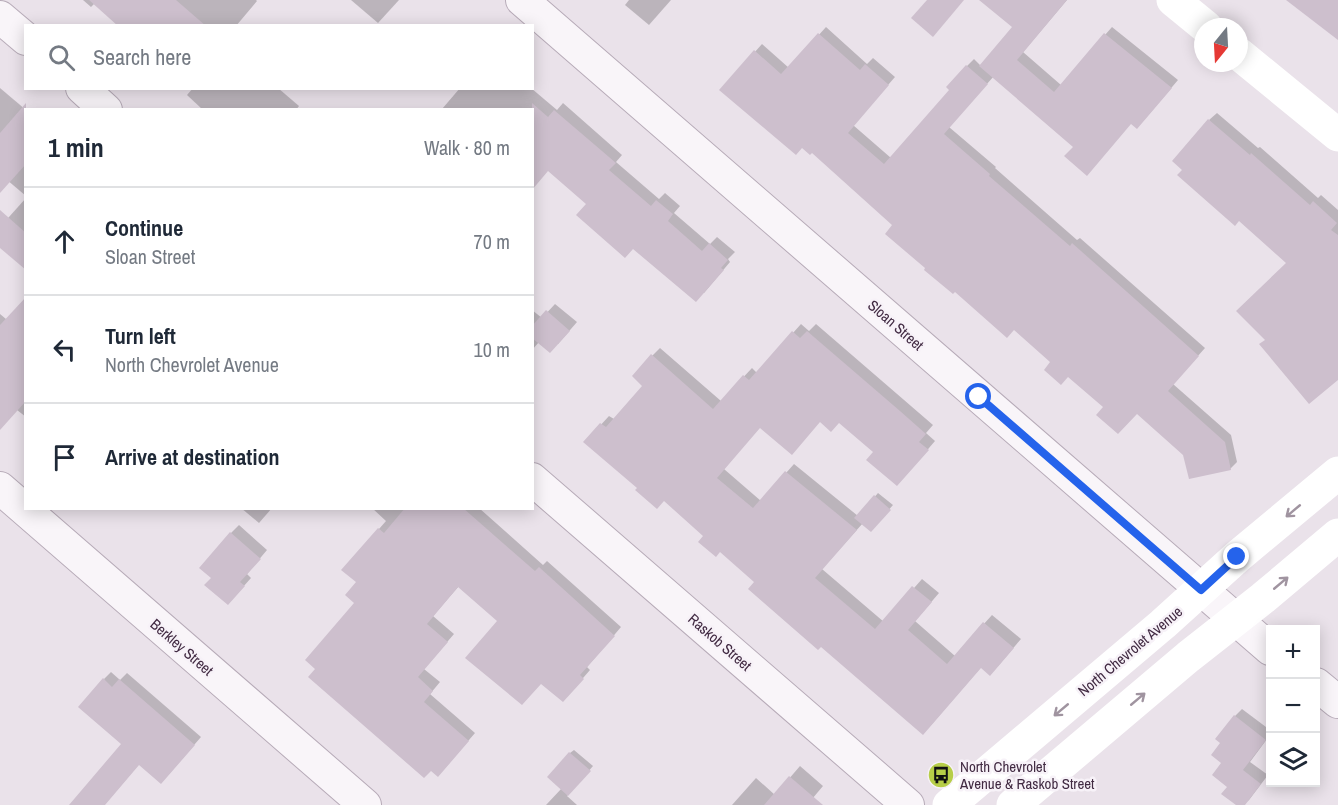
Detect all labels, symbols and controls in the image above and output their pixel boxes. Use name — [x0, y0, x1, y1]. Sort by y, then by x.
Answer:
north arrow — [1194, 18, 1248, 72]
search box — [24, 24, 534, 90]
icon: search — [45, 41, 78, 74]
text: Search here — [93, 42, 191, 72]
text: 1 min — [48, 130, 104, 165]
text: Walk · 80 m — [424, 134, 510, 161]
text: Continue — [105, 213, 183, 243]
icon: ahead — [48, 225, 81, 258]
text: 70 m — [474, 228, 510, 255]
text: Sloan Street — [105, 243, 195, 270]
street label: Sloan Street — [864, 295, 929, 356]
text: Turn left — [105, 321, 176, 351]
icon: left — [48, 333, 81, 366]
text: 10 m — [474, 336, 510, 363]
text: North Chevrolet Avenue — [105, 351, 279, 378]
route start — [965, 383, 991, 409]
icon: arrive — [48, 441, 81, 474]
text: Arrive at destination — [105, 442, 279, 472]
one-way arrow — [1285, 504, 1301, 517]
route end — [1223, 543, 1249, 569]
one-way arrow — [1273, 576, 1288, 590]
street label: North Chevrolet Avenue — [1073, 601, 1187, 701]
street label: Raskob Street — [684, 609, 757, 676]
street label: Berkley Street — [146, 614, 218, 681]
map controls — [1266, 625, 1320, 787]
button: + — [1266, 625, 1320, 679]
button: − — [1266, 679, 1320, 733]
one-way arrow — [1130, 692, 1145, 706]
one-way arrow — [1054, 703, 1069, 717]
button: layers — [1266, 733, 1320, 787]
place label: North Chevrolet Avenue & Raskob Street — [959, 756, 1095, 794]
bus stop icon: North Chevrolet Avenue & Raskob Street — [926, 760, 956, 790]

